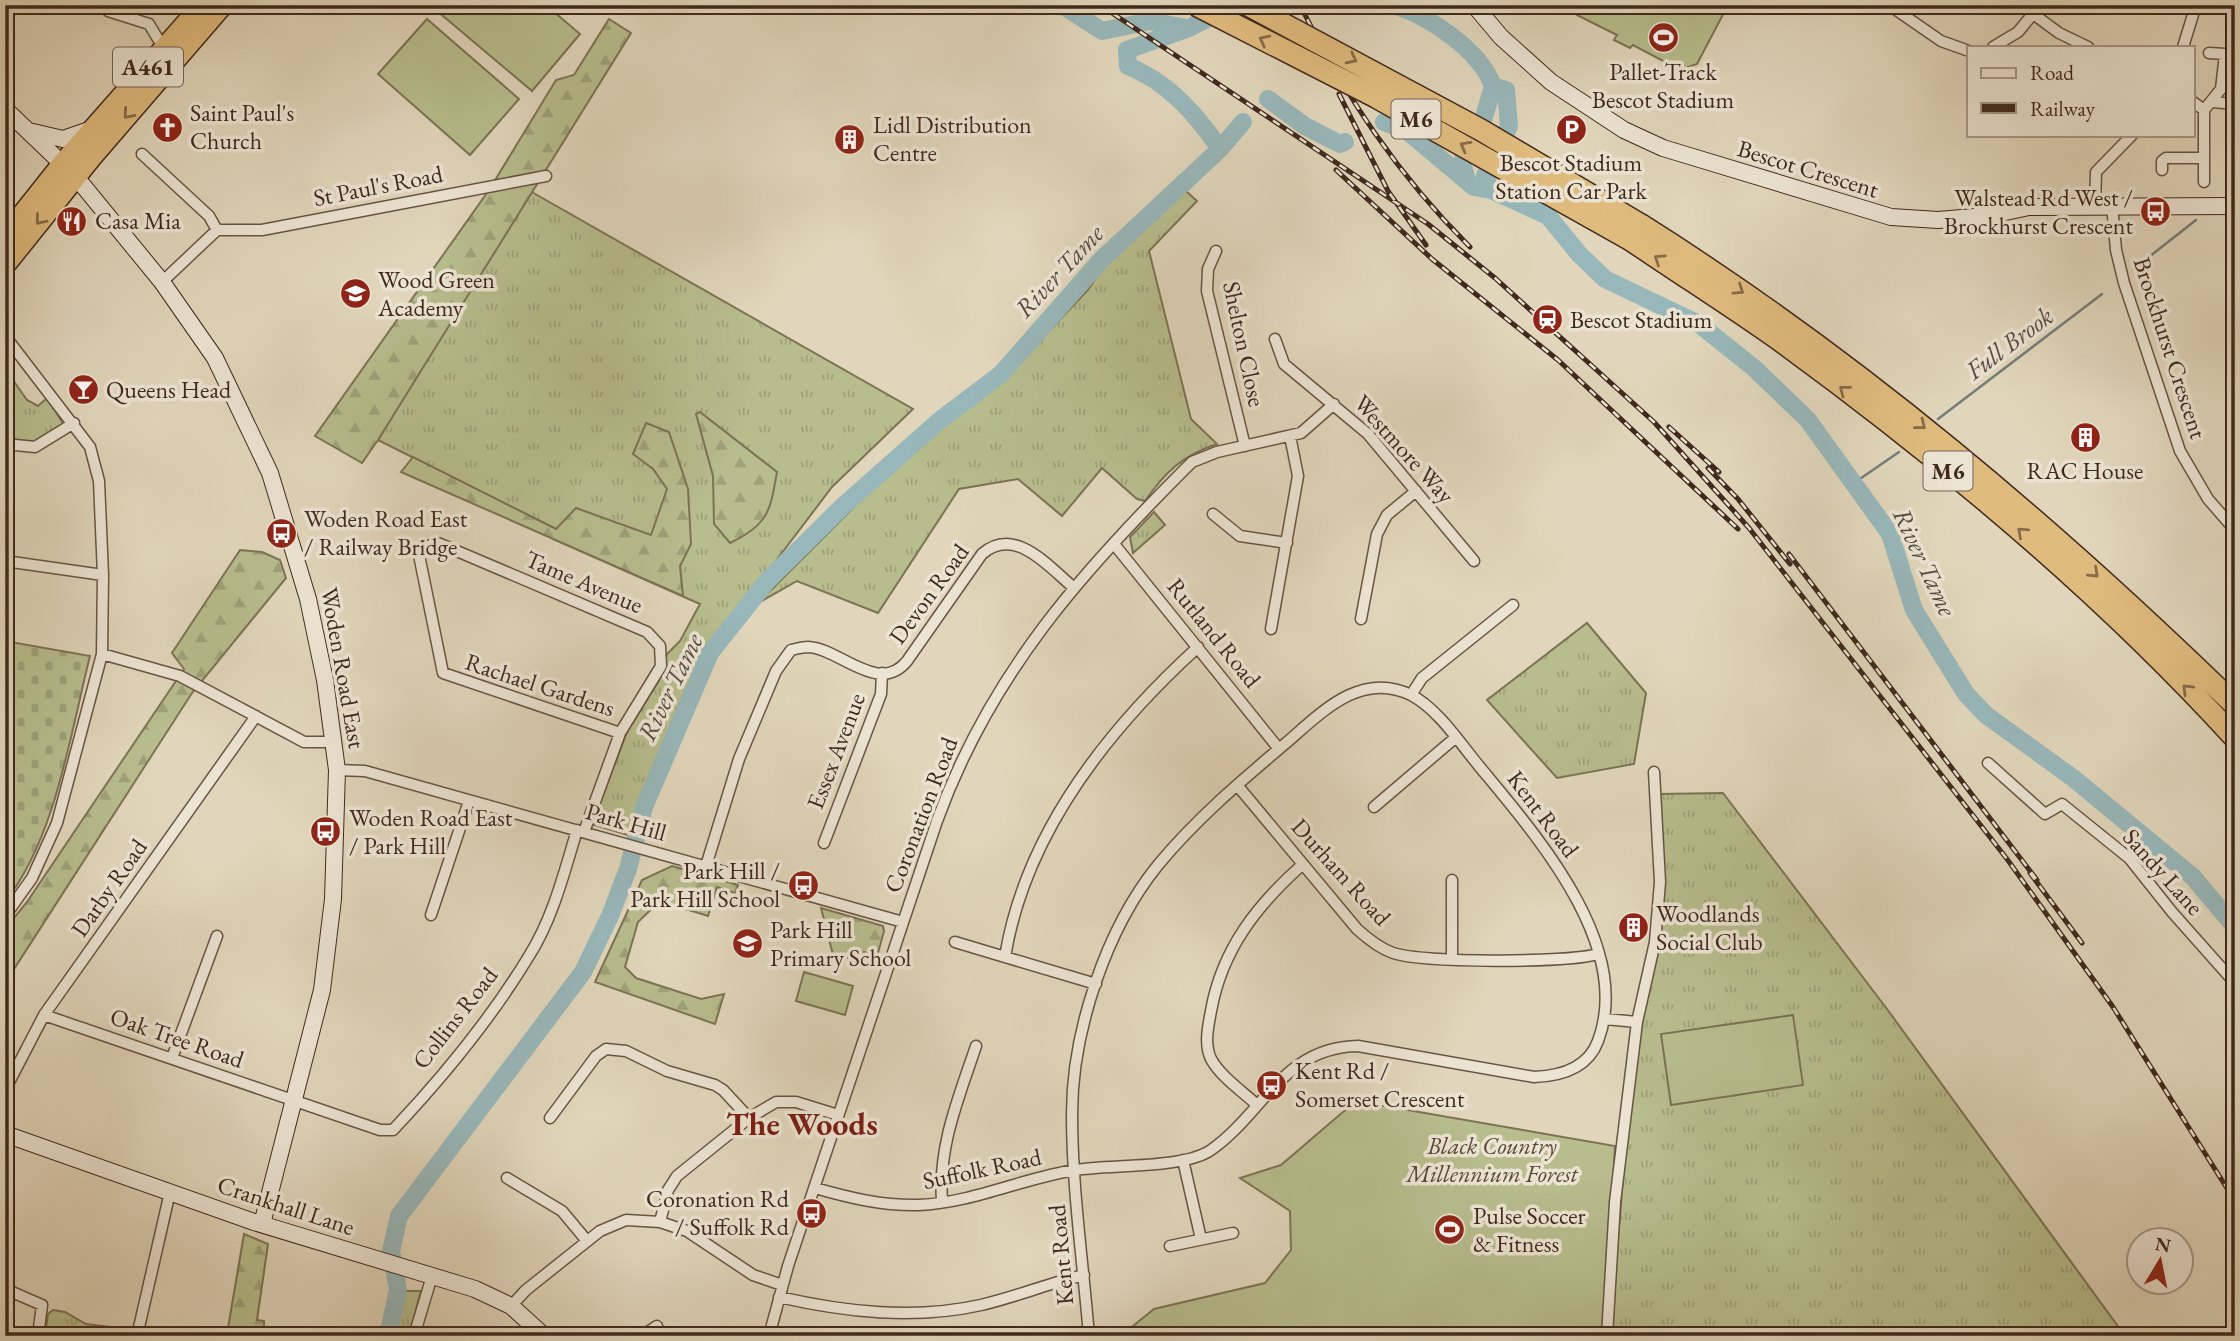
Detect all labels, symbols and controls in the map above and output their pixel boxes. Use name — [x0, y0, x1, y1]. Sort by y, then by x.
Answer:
sports icon: Pallet-Track Bescot Stadium — [1646, 21, 1680, 55]
one-way arrow — [1259, 34, 1271, 48]
legend — [1967, 46, 2194, 136]
road number: A461 — [113, 48, 183, 86]
one-way arrow — [1345, 51, 1357, 65]
place label: Pallet-Track Bescot Stadium — [1592, 56, 1734, 115]
text: Road — [2030, 59, 2074, 86]
text: Railway — [2030, 95, 2096, 122]
place label: Saint Paul's Church — [190, 97, 294, 156]
road number: M6 — [1392, 100, 1440, 138]
one-way arrow — [124, 106, 136, 119]
place label: Lidl Distribution Centre — [873, 109, 1032, 168]
church icon: Saint Paul's Church — [150, 110, 184, 144]
parking icon: Bescot Stadium Station Car Park — [1554, 112, 1588, 146]
building icon: Lidl Distribution Centre — [833, 122, 867, 156]
street label: Bescot Crescent — [1734, 132, 1883, 205]
one-way arrow — [1460, 141, 1473, 154]
place label: Bescot Stadium Station Car Park — [1495, 147, 1647, 206]
street label: St Paul's Road — [311, 158, 446, 213]
place label: Walstead Rd West / Brockhurst Crescent — [1944, 182, 2133, 241]
bus stop icon: Walstead Rd West / Brockhurst Crescent — [2139, 195, 2173, 229]
restaurant icon: Casa Mia — [55, 204, 89, 238]
place label: Casa Mia — [95, 205, 181, 236]
one-way arrow — [36, 211, 48, 224]
water label: River Tame — [1007, 216, 1112, 325]
street label: Brockhurst Crescent — [2127, 253, 2215, 443]
one-way arrow — [1653, 254, 1666, 267]
place label: Wood Green Academy — [377, 264, 495, 323]
school or university icon: Wood Green Academy — [338, 277, 372, 311]
street label: Shelton Close — [1216, 278, 1273, 409]
one-way arrow — [1731, 282, 1744, 295]
water label: Full Brook — [1958, 299, 2060, 388]
station icon: Bescot Stadium — [1530, 303, 1564, 337]
place label: Bescot Stadium — [1570, 304, 1713, 335]
bar icon: Queens Head — [66, 373, 100, 407]
place label: Queens Head — [106, 374, 232, 405]
one-way arrow — [1840, 386, 1852, 399]
street label: Westmore Way — [1347, 388, 1462, 510]
one-way arrow — [1914, 417, 1926, 430]
building icon: RAC House — [2068, 420, 2102, 454]
road number: M6 — [1924, 452, 1972, 491]
place label: RAC House — [2027, 455, 2143, 486]
water label: River Tame — [1885, 502, 1965, 623]
place label: Woden Road East / Railway Bridge — [304, 503, 468, 562]
bus stop icon: Woden Road East / Railway Bridge — [264, 516, 298, 550]
one-way arrow — [2017, 528, 2030, 540]
street label: Devon Road — [882, 537, 976, 650]
street label: Tame Avenue — [521, 543, 648, 620]
one-way arrow — [2086, 564, 2099, 577]
street label: Rutland Road — [1161, 571, 1269, 695]
street label: Woden Road East — [314, 585, 373, 751]
water label: River Tame — [629, 626, 711, 746]
street label: Rachael Gardens — [462, 646, 619, 723]
one-way arrow — [2183, 684, 2196, 697]
street label: Essex Avenue — [799, 688, 872, 813]
street label: Coronation Road — [877, 732, 965, 897]
street label: Kent Road — [1501, 764, 1587, 864]
street label: Park Hill — [582, 795, 670, 848]
place label: Woden Road East / Park Hill — [349, 802, 513, 861]
street label: Durham Road — [1285, 811, 1398, 933]
bus stop icon: Woden Road East / Park Hill — [309, 815, 343, 849]
street label: Sandy Lane — [2116, 822, 2211, 922]
street label: Darby Road — [63, 832, 154, 943]
place label: Park Hill / Park Hill School — [630, 855, 780, 914]
bus stop icon: Park Hill / Park Hill School — [786, 868, 820, 902]
place label: Woodlands Social Club — [1656, 898, 1763, 957]
building icon: Woodlands Social Club — [1616, 911, 1650, 945]
place label: Park Hill Primary School — [770, 914, 911, 973]
school or university icon: Park Hill Primary School — [730, 927, 764, 961]
street label: Collins Road — [405, 960, 505, 1075]
street label: Oak Tree Road — [106, 1000, 249, 1075]
place label: Kent Rd / Somerset Crescent — [1295, 1055, 1465, 1114]
bus stop icon: Kent Rd / Somerset Crescent — [1255, 1068, 1289, 1102]
district label: The Woods — [726, 1103, 878, 1145]
park label: Black Country Millennium Forest — [1404, 1130, 1579, 1189]
street label: Suffolk Road — [920, 1141, 1045, 1196]
street label: Crankhall Lane — [214, 1169, 359, 1242]
place label: Coronation Rd / Suffolk Rd — [646, 1183, 790, 1242]
bus stop icon: Coronation Rd / Suffolk Rd — [795, 1196, 829, 1230]
place label: Pulse Soccer & Fitness — [1473, 1200, 1586, 1259]
street label: Kent Road — [1041, 1203, 1080, 1307]
sports icon: Pulse Soccer & Fitness — [1433, 1213, 1467, 1247]
north arrow — [2124, 1226, 2194, 1296]
text: N — [2153, 1231, 2173, 1259]

